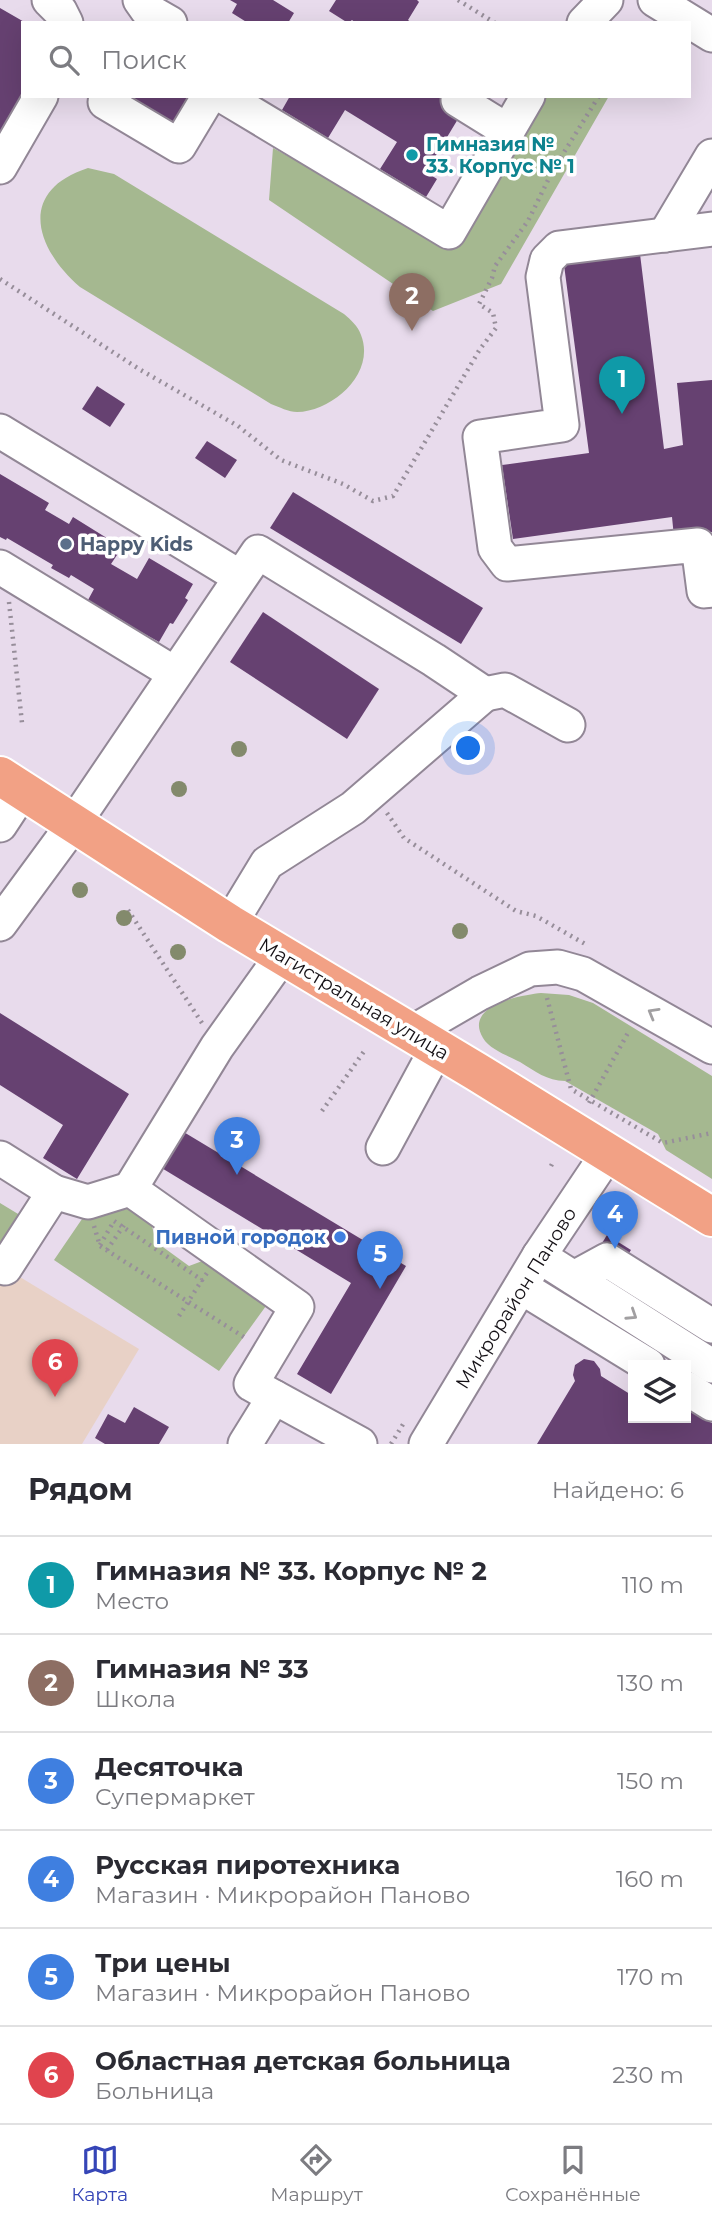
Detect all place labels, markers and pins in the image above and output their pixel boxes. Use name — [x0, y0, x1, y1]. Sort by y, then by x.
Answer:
place label: Гимназия № 33. Корпус № 1 — [425, 133, 575, 178]
marker: Гимназия № 33. Корпус № 1 — [404, 147, 420, 163]
pin: 2 — [389, 273, 435, 331]
pin: 1 — [599, 356, 645, 414]
place label: Happy Kids — [80, 533, 193, 556]
marker: Happy Kids — [58, 536, 74, 552]
pin: 3 — [214, 1117, 260, 1175]
pin: 4 — [592, 1191, 638, 1249]
place label: Пивной городок — [156, 1226, 327, 1249]
marker: Пивной городок — [332, 1229, 348, 1245]
pin: 5 — [357, 1231, 403, 1289]
pin: 6 — [32, 1339, 78, 1397]

